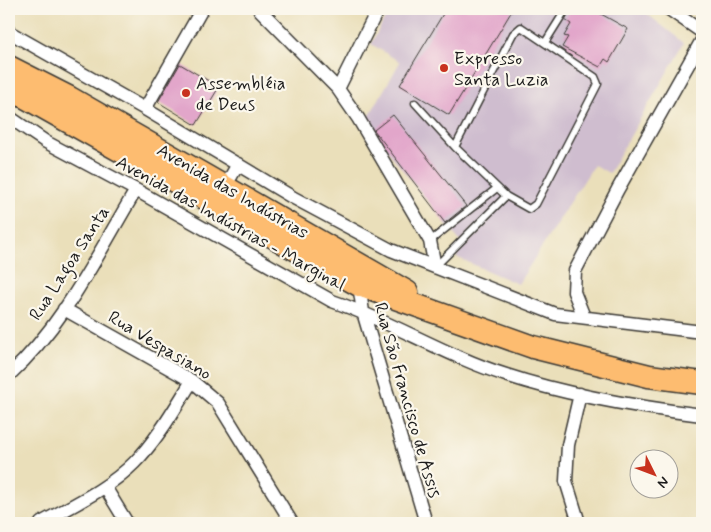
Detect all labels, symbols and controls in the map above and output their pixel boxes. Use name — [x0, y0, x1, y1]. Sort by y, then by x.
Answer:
place label: Expresso Santa Luzia — [454, 47, 549, 92]
marker: Expresso Santa Luzia — [438, 62, 450, 74]
place label: Assembléia de Deus — [196, 72, 286, 117]
marker: Assembléia de Deus — [180, 87, 192, 99]
street label: Avenida das Indústrias — [152, 139, 313, 245]
street label: Avenida das Indústrias - Marginal — [111, 151, 350, 298]
street label: Rua Lagoa Santa — [24, 202, 117, 326]
street label: Rua São Francisco de Assis — [368, 300, 446, 501]
street label: Rua Vespasiano — [103, 306, 216, 386]
north arrow — [628, 450, 678, 500]
text: N — [653, 473, 673, 492]

